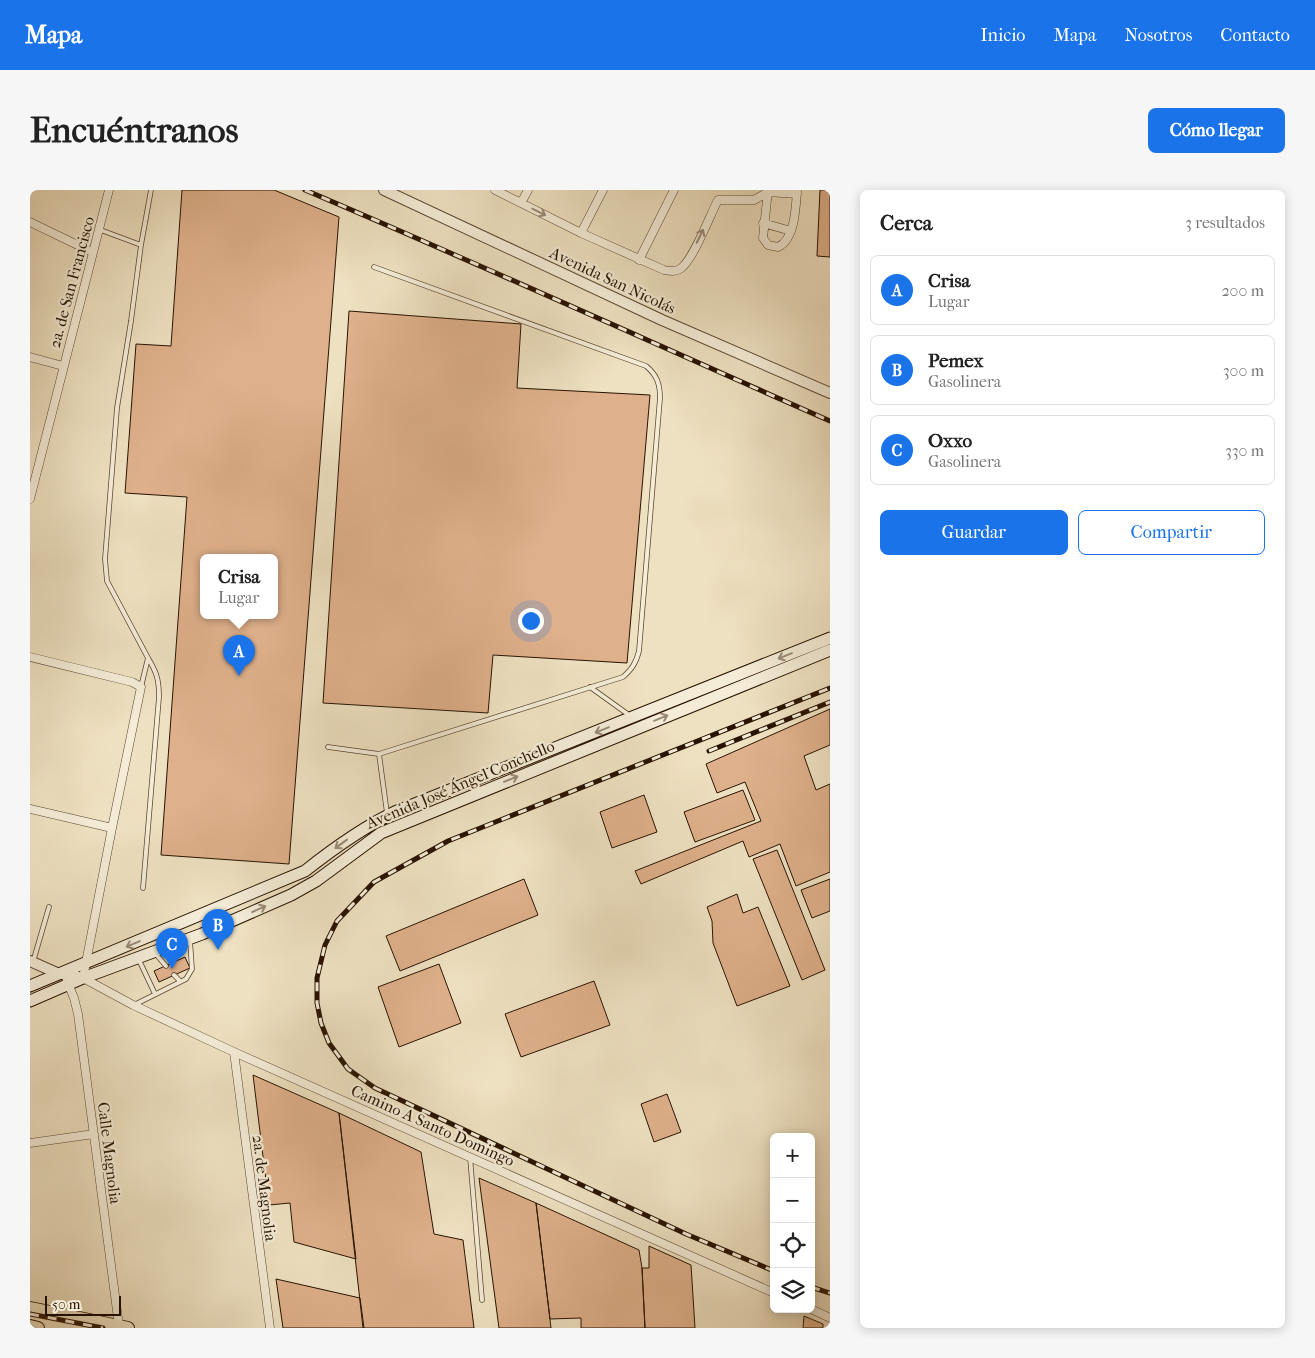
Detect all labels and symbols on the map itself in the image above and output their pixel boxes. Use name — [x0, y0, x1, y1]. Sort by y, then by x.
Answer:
one-way arrow — [531, 207, 546, 217]
street label: 2a. de San Francisco — [45, 214, 98, 350]
one-way arrow — [696, 228, 706, 243]
street label: Avenida San Nicolás — [546, 243, 679, 318]
your location — [518, 608, 544, 634]
pin: A — [223, 635, 255, 676]
one-way arrow — [778, 652, 793, 661]
one-way arrow — [653, 713, 668, 722]
one-way arrow — [595, 726, 610, 735]
street label: Avenida José Ángel Conchello — [362, 735, 557, 833]
one-way arrow — [503, 774, 518, 784]
one-way arrow — [335, 838, 348, 849]
one-way arrow — [251, 904, 266, 914]
pin: B — [202, 909, 234, 950]
pin: C — [156, 928, 188, 969]
one-way arrow — [126, 939, 141, 949]
street label: Camino A Santo Domingo — [348, 1081, 518, 1170]
street label: Calle Magnolia — [94, 1101, 125, 1206]
street label: 2a. de Magnolia — [249, 1134, 281, 1243]
scale bar — [45, 1293, 121, 1316]

